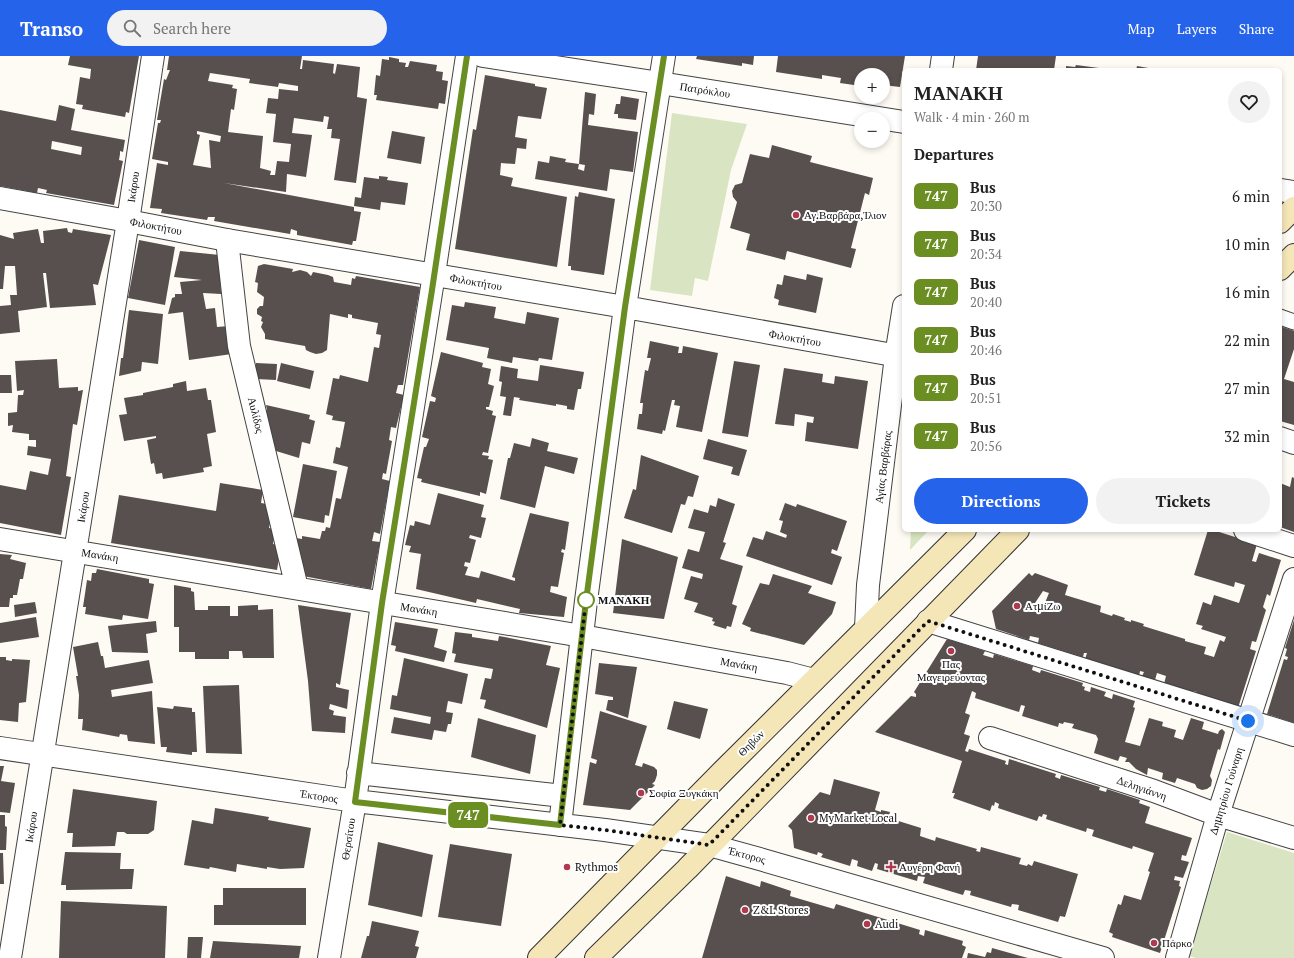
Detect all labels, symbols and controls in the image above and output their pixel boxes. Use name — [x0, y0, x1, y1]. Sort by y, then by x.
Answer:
search box — [107, 10, 387, 46]
text: Transo — [20, 16, 83, 41]
icon: search — [121, 17, 143, 39]
text: Search here — [153, 18, 231, 38]
text: Map — [1128, 19, 1155, 38]
text: Layers — [1177, 19, 1217, 38]
text: Share — [1239, 19, 1274, 38]
map controls — [854, 68, 890, 148]
button: + — [854, 68, 890, 104]
street label: Πατρόκλου — [679, 79, 732, 101]
text: ΜΑΝΑΚΗ — [914, 80, 1003, 105]
button: heart — [1228, 81, 1270, 123]
text: Walk · 4 min · 260 m — [914, 108, 1029, 126]
button: − — [854, 112, 890, 148]
text: Departures — [914, 144, 994, 164]
street label: Ικάρου — [124, 170, 142, 203]
text: Bus — [970, 177, 996, 197]
text: 747 — [924, 186, 948, 205]
text: 6 min — [1232, 186, 1270, 206]
text: 20:30 — [970, 197, 1002, 215]
place label: Αγ.Βαρβάρα,Ίλιον — [804, 208, 887, 222]
marker: Αγ.Βαρβάρα,Ίλιον — [791, 210, 801, 220]
street label: Φιλοκτήτου — [129, 214, 184, 238]
text: Bus — [970, 225, 996, 245]
text: 747 — [924, 234, 948, 253]
text: 10 min — [1224, 234, 1270, 254]
text: 20:34 — [970, 245, 1002, 263]
street label: Φιλοκτήτου — [449, 271, 504, 294]
text: Bus — [970, 273, 996, 293]
text: 747 — [924, 282, 948, 301]
text: 16 min — [1224, 282, 1270, 302]
text: 20:40 — [970, 293, 1002, 311]
text: Bus — [970, 321, 996, 341]
street label: Φιλοκτήτου — [768, 327, 823, 350]
text: 747 — [924, 330, 948, 349]
text: 22 min — [1224, 330, 1270, 350]
text: 20:46 — [970, 341, 1002, 359]
text: Bus — [970, 369, 996, 389]
text: 747 — [924, 378, 948, 397]
text: 27 min — [1224, 378, 1270, 398]
text: 20:51 — [970, 389, 1002, 407]
street label: Αυλίδος — [245, 395, 267, 435]
text: Bus — [970, 417, 996, 437]
text: 747 — [924, 426, 948, 445]
text: 32 min — [1224, 426, 1270, 446]
street label: Αγίας Βαρβάρας — [872, 429, 894, 504]
text: 20:56 — [970, 437, 1002, 455]
button: Directions — [914, 478, 1088, 524]
button: Tickets — [1096, 478, 1270, 524]
street label: Ικάρου — [74, 490, 92, 524]
street label: Μανάκη — [80, 545, 120, 565]
marker: ΜΑΝΑΚΗ — [577, 591, 595, 609]
place label: ΜΑΝΑΚΗ — [598, 593, 650, 607]
street label: Μανάκη — [399, 599, 439, 619]
place label: ΑτμίΖω — [1025, 599, 1061, 613]
marker: ΑτμίΖω — [1012, 601, 1022, 611]
marker: Πας Μαγειρεύοντας — [946, 646, 956, 656]
street label: Μανάκη — [719, 654, 759, 674]
place label: Πας Μαγειρεύοντας — [917, 657, 986, 684]
your location — [1238, 711, 1258, 731]
street label: Θηβών — [735, 727, 767, 759]
street label: Δημητρίου Γούναρη — [1206, 745, 1246, 836]
street label: Δεληγιάννη — [1115, 773, 1169, 803]
street label: Έκτορος — [298, 786, 340, 806]
place label: Σοφία Ξυγκάκη — [649, 786, 719, 800]
marker: Σοφία Ξυγκάκη — [636, 788, 646, 798]
line badge: 747 — [445, 802, 491, 828]
text: 747 — [456, 805, 480, 824]
street label: Ικάρου — [22, 810, 40, 844]
place label: MyMarket Local — [819, 811, 897, 825]
marker: MyMarket Local — [806, 813, 816, 823]
street label: Θερσίτου — [338, 816, 358, 861]
street label: Έκτορος — [726, 843, 768, 867]
place label: Rythmos — [575, 860, 618, 874]
place label: Αυγέρη Φανή — [899, 860, 961, 874]
marker: Rythmos — [562, 862, 572, 872]
marker: Αυγέρη Φανή — [886, 862, 896, 872]
place label: Z&L Stores — [753, 903, 809, 917]
marker: Z&L Stores — [740, 905, 750, 915]
place label: Audi — [875, 917, 898, 931]
marker: Audi — [862, 919, 872, 929]
place label: Πάρκο — [1162, 936, 1192, 950]
marker: Πάρκο — [1149, 938, 1159, 948]

